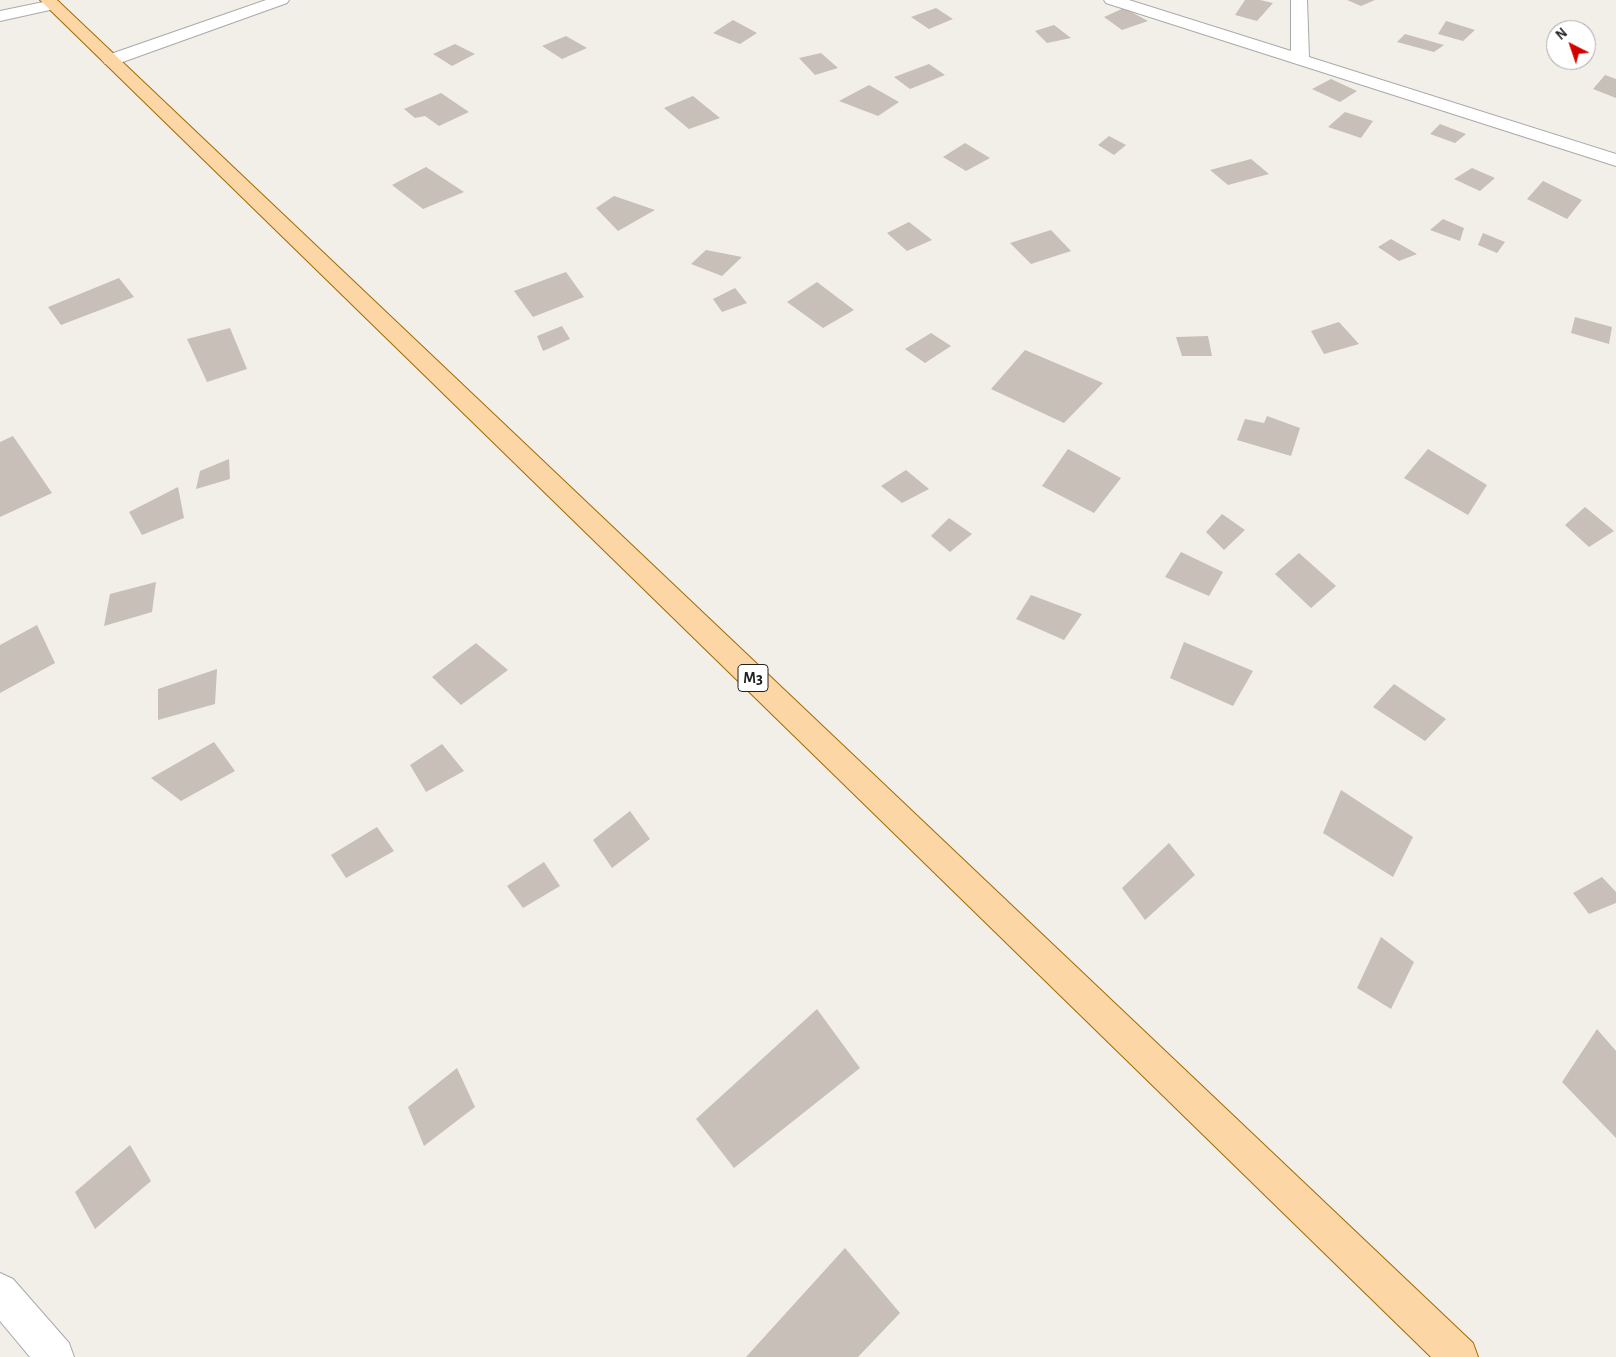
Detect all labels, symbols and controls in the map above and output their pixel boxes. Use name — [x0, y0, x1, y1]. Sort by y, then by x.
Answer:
north arrow — [1546, 20, 1596, 70]
text: N — [1554, 26, 1570, 43]
road number: M3 — [738, 664, 768, 691]

